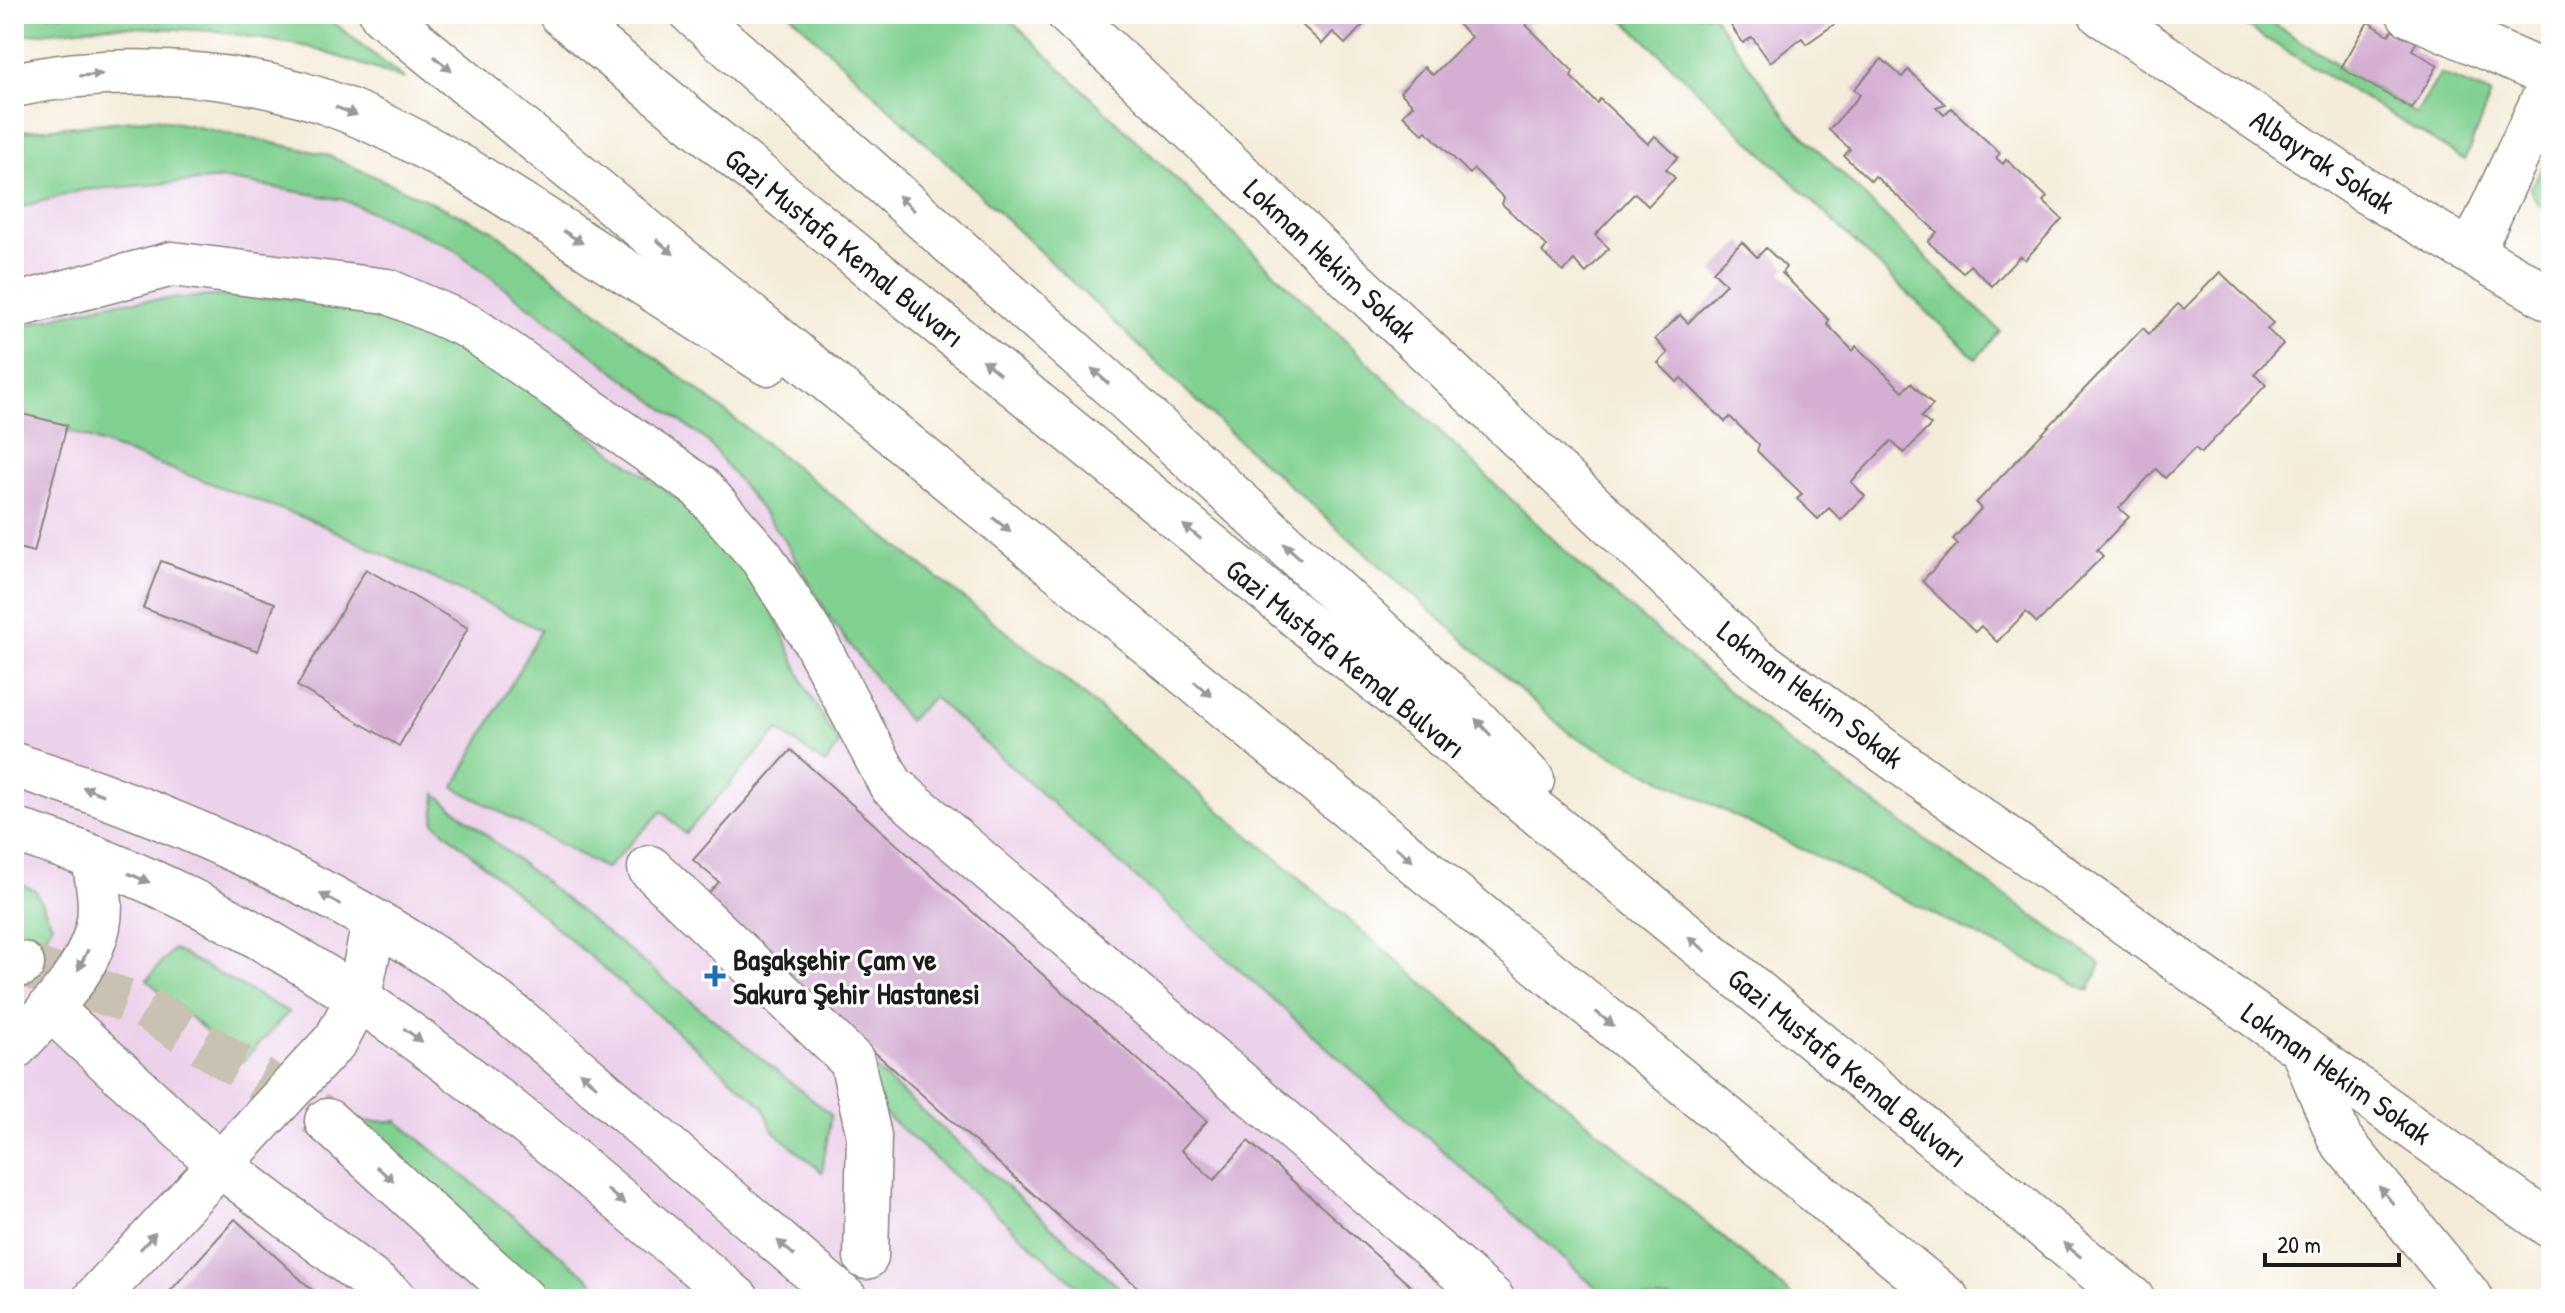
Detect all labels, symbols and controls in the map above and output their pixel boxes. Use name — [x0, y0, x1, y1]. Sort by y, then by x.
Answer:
one-way arrow — [432, 55, 452, 72]
one-way arrow — [79, 68, 104, 81]
street label: Albayrak Sokak — [2243, 99, 2403, 223]
one-way arrow — [334, 105, 358, 118]
street label: Gazi Mustafa Kemal Bulvarı — [717, 138, 973, 356]
street label: Lokman Hekim Sokak — [1236, 169, 1426, 351]
one-way arrow — [896, 195, 916, 212]
one-way arrow — [562, 229, 583, 244]
one-way arrow — [654, 238, 674, 255]
one-way arrow — [981, 359, 1001, 375]
one-way arrow — [1091, 367, 1110, 385]
one-way arrow — [991, 516, 1011, 533]
one-way arrow — [1181, 523, 1202, 540]
one-way arrow — [1283, 542, 1302, 560]
street label: Gazi Mustafa Kemal Bulvarı — [1218, 549, 1474, 767]
street label: Lokman Hekim Sokak — [1710, 611, 1912, 777]
one-way arrow — [1193, 680, 1213, 697]
one-way arrow — [1474, 718, 1492, 737]
one-way arrow — [81, 785, 105, 797]
one-way arrow — [1394, 845, 1414, 862]
one-way arrow — [127, 871, 151, 884]
one-way arrow — [318, 893, 341, 906]
one-way arrow — [1687, 936, 1707, 953]
place label: Başakşehir Çam ve Sakura Şehir Hastanesi — [733, 939, 980, 1013]
one-way arrow — [76, 949, 89, 972]
street label: Gazi Mustafa Kemal Bulvarı — [1720, 958, 1976, 1176]
marker: Başakşehir Çam ve Sakura Şehir Hastanesi — [704, 965, 726, 987]
street label: Lokman Hekim Sokak — [2234, 993, 2440, 1153]
one-way arrow — [1595, 1010, 1615, 1027]
one-way arrow — [402, 1026, 423, 1042]
one-way arrow — [579, 1071, 599, 1088]
one-way arrow — [375, 1164, 394, 1182]
one-way arrow — [2378, 1185, 2395, 1205]
one-way arrow — [605, 1188, 625, 1205]
scale bar — [2265, 1217, 2399, 1267]
text: 20 m — [2277, 1228, 2321, 1260]
one-way arrow — [138, 1232, 156, 1251]
one-way arrow — [776, 1240, 796, 1257]
one-way arrow — [2062, 1242, 2082, 1259]

